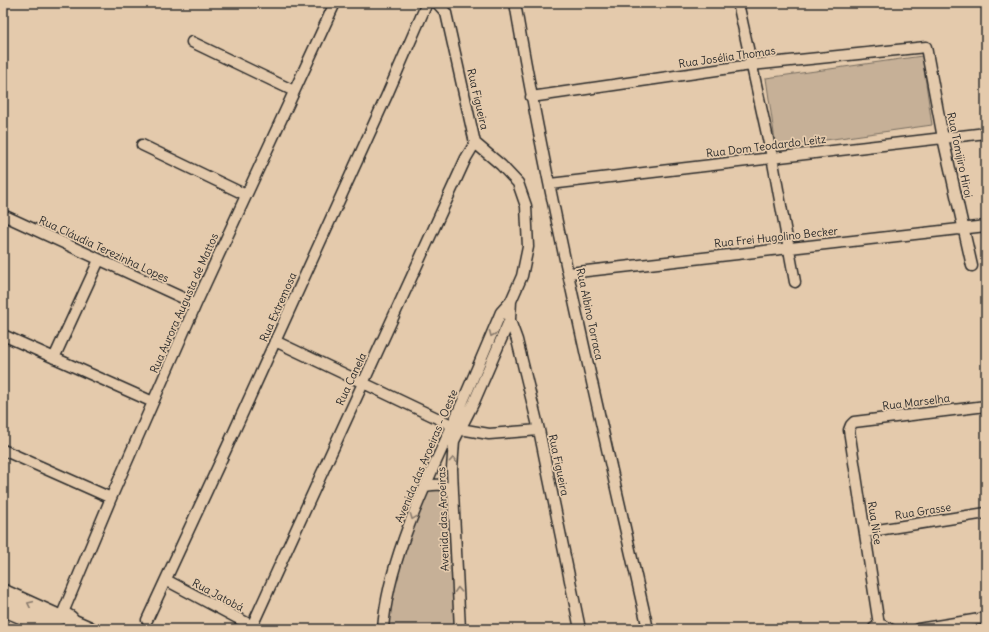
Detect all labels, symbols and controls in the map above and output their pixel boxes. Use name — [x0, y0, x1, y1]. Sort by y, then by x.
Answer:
street label: Rua Josélia Thomas — [678, 43, 776, 71]
street label: Rua Figueira — [464, 67, 492, 131]
street label: Rua Tomijiro Hiroi — [944, 111, 976, 199]
street label: Rua Dom Teodardo Leitz — [705, 132, 827, 160]
street label: Rua Cláudia Terezinha Lopes — [37, 213, 171, 285]
street label: Rua Frei Hugolino Becker — [713, 223, 839, 250]
street label: Rua Aurora Augusta de Mattos — [147, 231, 221, 375]
street label: Rua Albino Torraca — [573, 267, 607, 361]
street label: Rua Extremosa — [256, 270, 300, 344]
one-way arrow — [489, 329, 497, 337]
street label: Rua Canela — [333, 350, 369, 408]
street label: Avenida das Aroeiras - Oeste — [392, 387, 460, 525]
street label: Rua Marselha — [881, 391, 951, 413]
street label: Rua Figueira — [546, 433, 572, 497]
one-way arrow — [449, 457, 457, 463]
street label: Avenida das Aroeiras — [435, 467, 451, 571]
street label: Rua Nice — [865, 500, 885, 546]
street label: Rua Grasse — [894, 500, 952, 522]
one-way arrow — [409, 514, 417, 521]
street label: Rua Jatobá — [190, 576, 246, 614]
one-way arrow — [454, 587, 463, 593]
one-way arrow — [27, 601, 35, 609]

